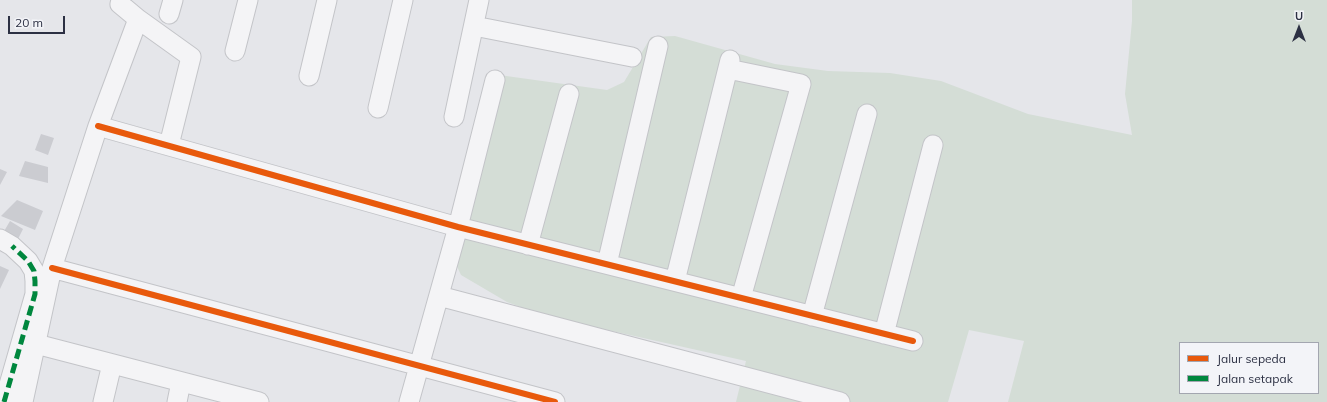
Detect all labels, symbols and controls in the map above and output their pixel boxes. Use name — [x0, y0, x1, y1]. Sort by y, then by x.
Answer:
scale bar — [10, 8, 67, 34]
north arrow — [1279, 8, 1319, 48]
text: U — [1295, 9, 1303, 23]
text: 20 m — [15, 15, 43, 30]
legend — [1179, 342, 1319, 394]
text: Jalur sepeda — [1217, 351, 1286, 366]
text: Jalan setapak — [1217, 371, 1293, 386]

